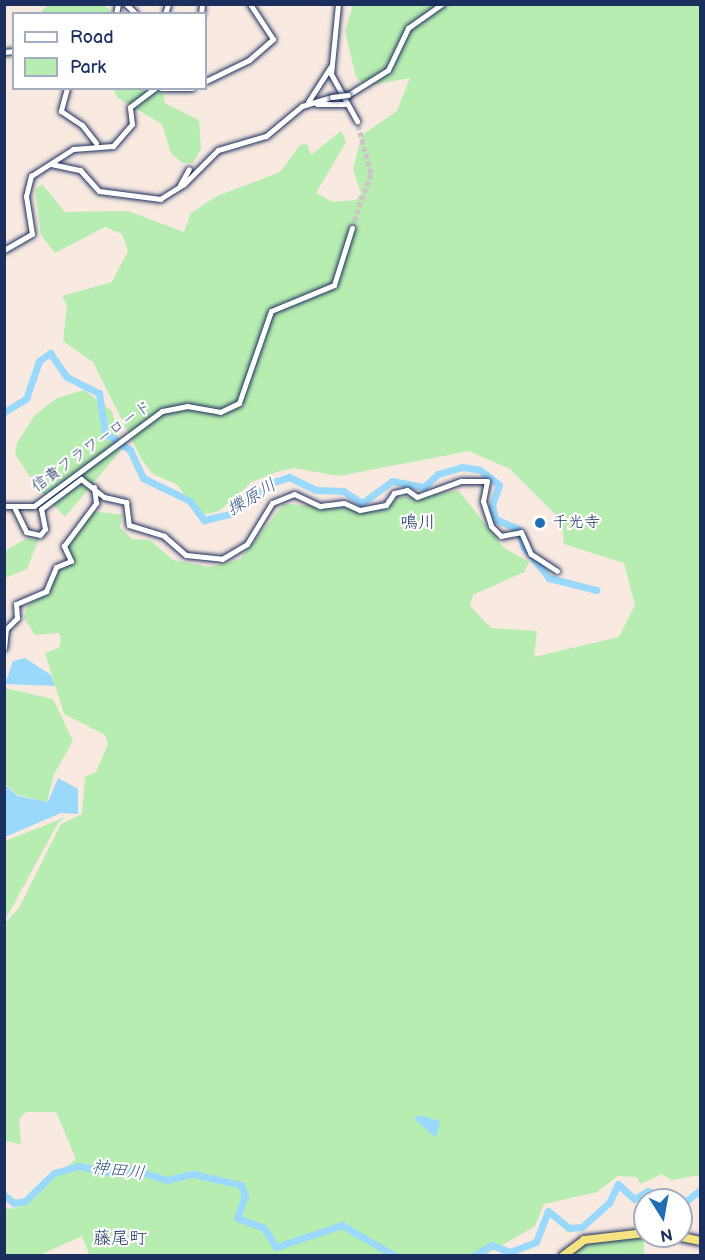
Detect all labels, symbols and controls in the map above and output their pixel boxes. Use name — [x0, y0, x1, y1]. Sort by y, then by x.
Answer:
legend — [12, 12, 207, 90]
text: Road — [70, 27, 114, 48]
text: Park — [70, 57, 106, 78]
street label: 信貴フラワーロード — [28, 397, 156, 497]
water label: 擽原川 — [223, 475, 281, 521]
district label: 鳴川 — [400, 512, 436, 534]
place label: 千光寺 — [552, 513, 600, 533]
marker: 千光寺 — [533, 516, 547, 530]
water label: 神田川 — [90, 1157, 146, 1185]
north arrow — [633, 1188, 693, 1248]
text: N — [658, 1224, 674, 1245]
district label: 藤尾町 — [93, 1228, 147, 1250]

